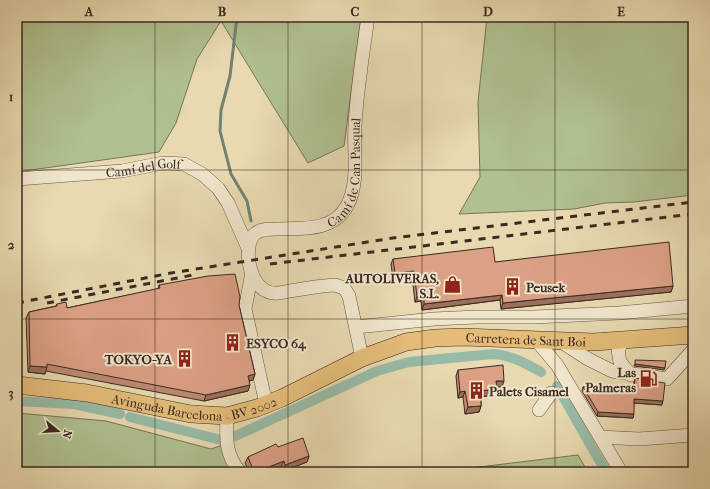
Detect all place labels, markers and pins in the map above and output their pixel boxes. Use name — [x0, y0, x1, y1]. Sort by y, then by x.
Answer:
place label: AUTOLIVERAS, S.L. — [344, 271, 439, 301]
shop icon: AUTOLIVERAS, S.L. — [442, 275, 462, 295]
building icon: Peusek — [503, 277, 523, 297]
place label: Peusek — [526, 280, 566, 295]
building icon: ESYCO 64 — [223, 333, 243, 353]
place label: ESYCO 64 — [246, 336, 307, 352]
building icon: TOKYO-YA — [175, 349, 195, 369]
place label: TOKYO-YA — [104, 352, 173, 367]
place label: Las Palmeras — [585, 365, 636, 395]
fuel station icon: Las Palmeras — [639, 369, 659, 389]
building icon: Palets Cisamel — [466, 381, 486, 401]
place label: Palets Cisamel — [489, 384, 569, 399]

